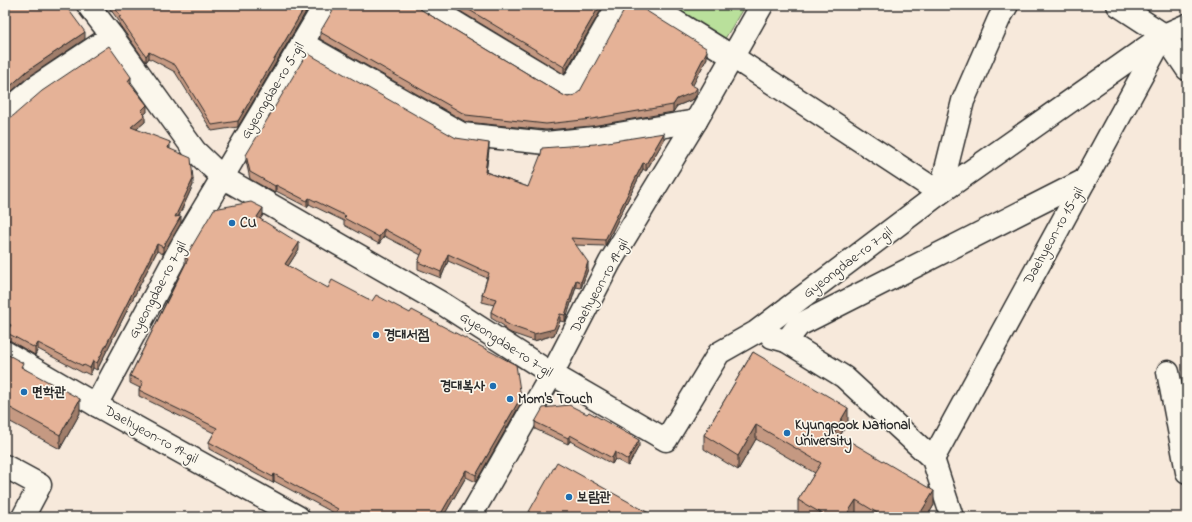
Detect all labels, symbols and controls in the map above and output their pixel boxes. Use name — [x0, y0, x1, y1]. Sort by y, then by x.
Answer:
street label: Gyeongdae-ro 5-gil — [236, 39, 311, 144]
street label: Daehyeon-ro 15-gil — [1018, 184, 1090, 290]
place label: CU — [240, 213, 257, 234]
marker: CU — [227, 218, 237, 228]
street label: Gyeongdae-ro 7-gil — [799, 222, 898, 305]
street label: Daehyeon-ro 19-gil — [565, 235, 635, 338]
street label: Gyeongdae-ro 7-gil — [123, 238, 193, 343]
street label: Gyeongdae-ro 7-gil — [455, 307, 557, 384]
place label: 경대서점 — [384, 325, 430, 346]
marker: 경대서점 — [371, 330, 381, 340]
place label: 경대복사 — [440, 376, 486, 397]
marker: 경대복사 — [488, 381, 498, 391]
place label: 면학관 — [32, 382, 67, 403]
marker: 면학관 — [19, 387, 29, 397]
place label: Mom's Touch — [518, 389, 593, 410]
marker: Mom's Touch — [505, 394, 515, 404]
street label: Daehyeon-ro 19-gil — [99, 400, 202, 470]
place label: Kyungpook National University — [795, 415, 911, 454]
marker: Kyungpook National University — [782, 428, 792, 438]
place label: 보람관 — [577, 487, 612, 508]
marker: 보람관 — [564, 492, 574, 502]

